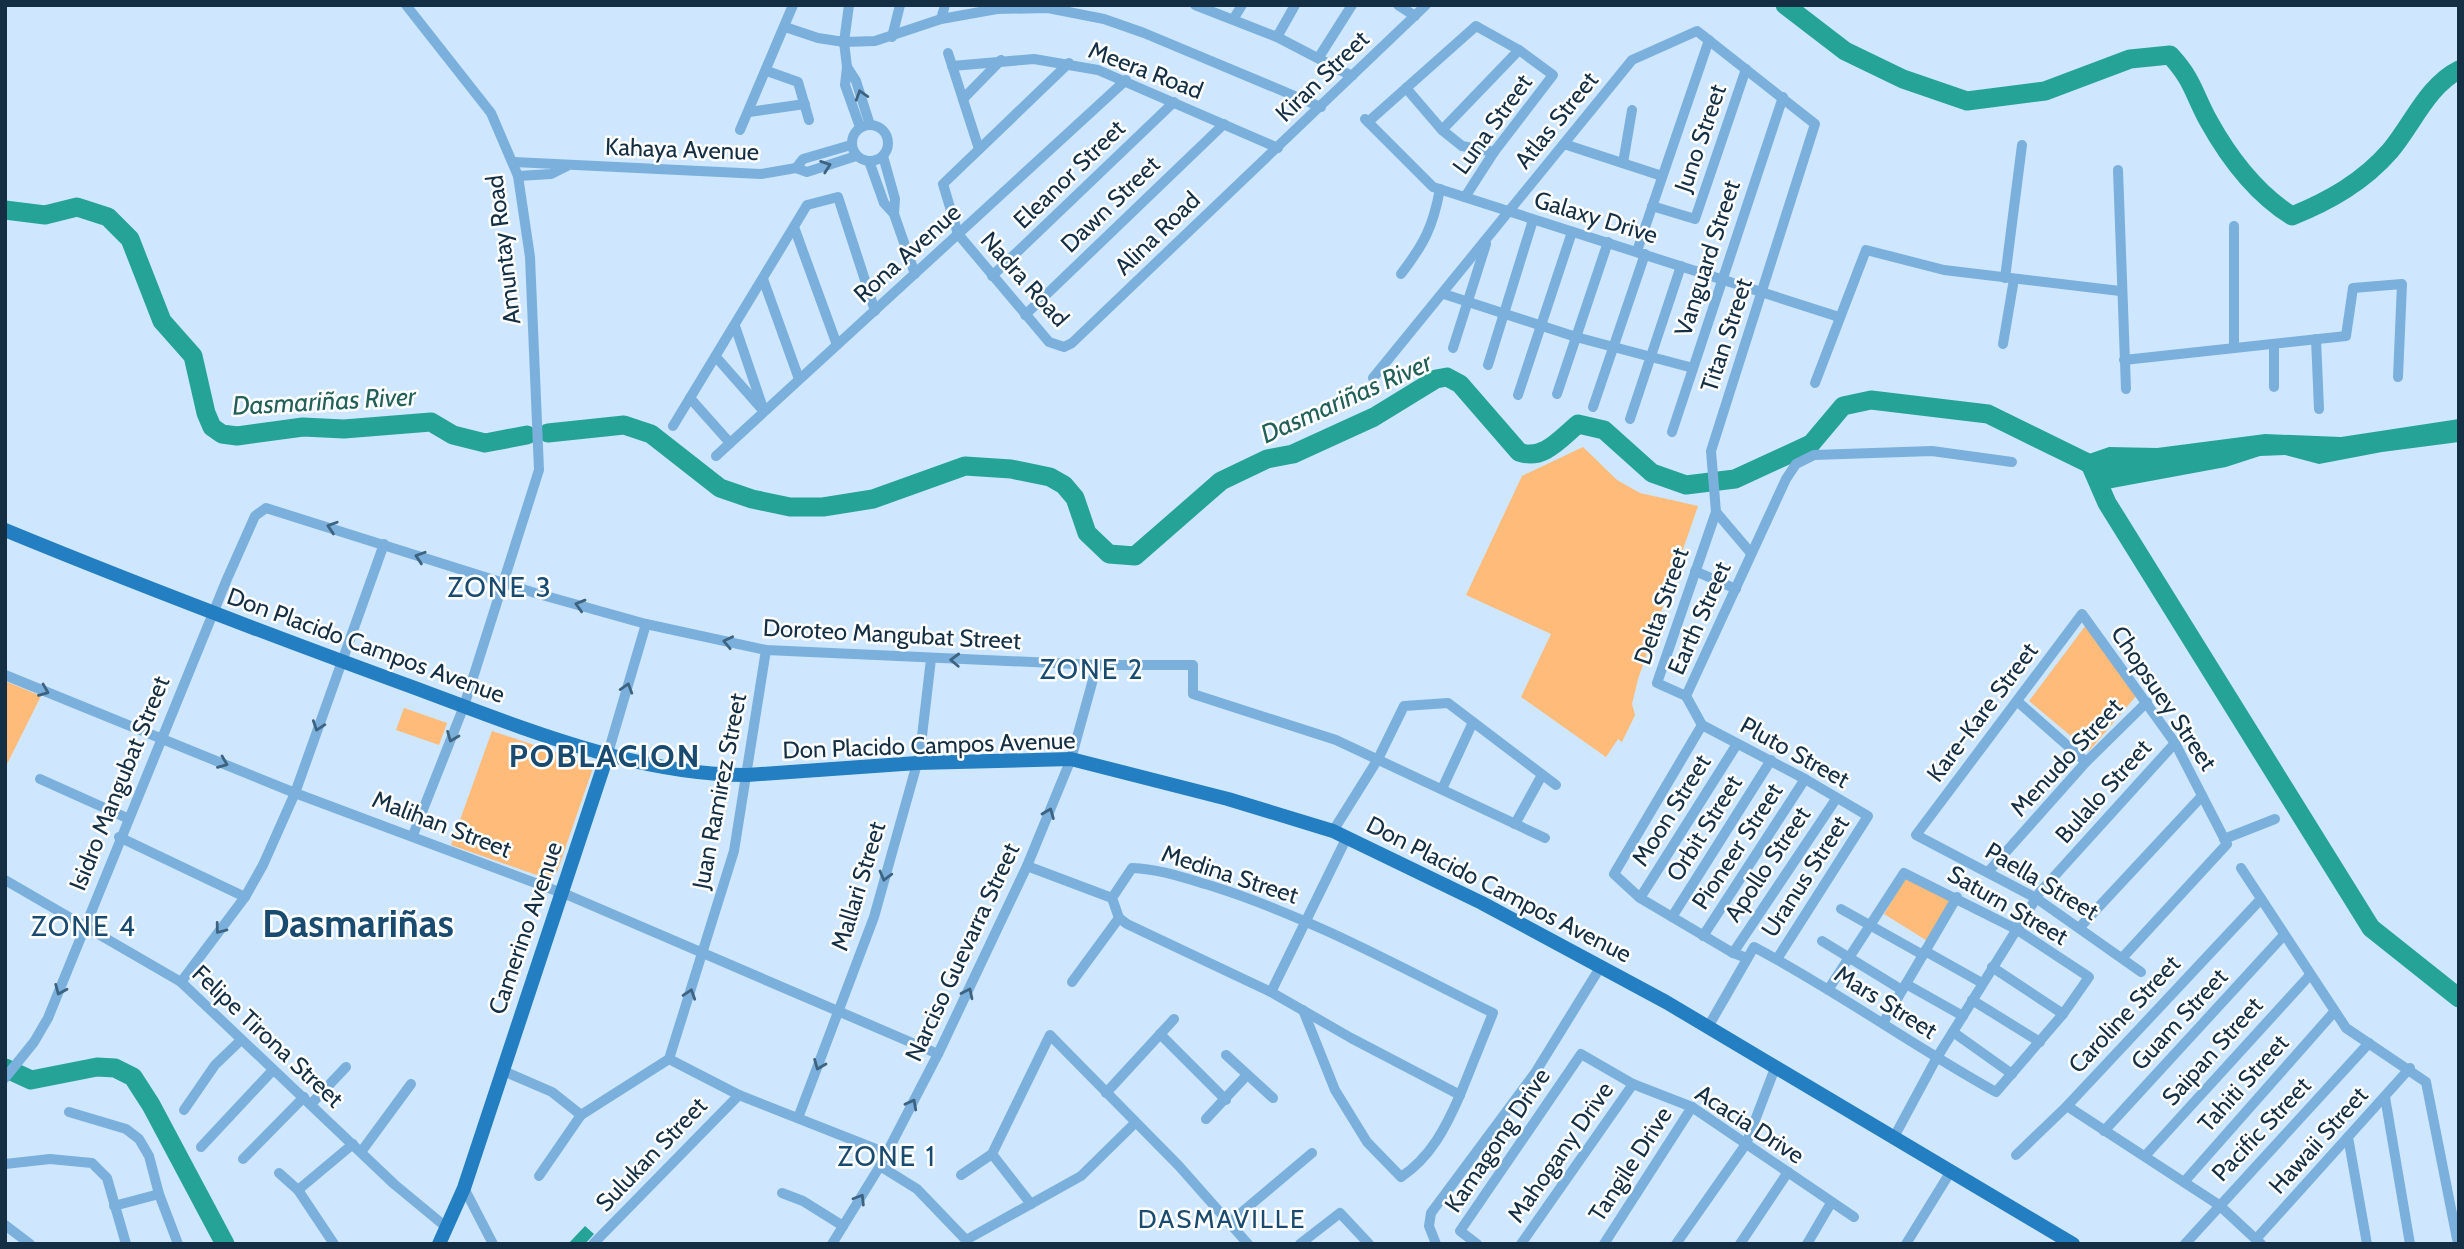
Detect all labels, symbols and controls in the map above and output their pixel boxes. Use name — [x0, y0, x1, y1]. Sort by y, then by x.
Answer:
street label: Kiran Street — [1269, 24, 1375, 128]
street label: Meera Road — [1085, 35, 1207, 105]
street label: Atlas Street — [1508, 66, 1604, 174]
street label: Luna Street — [1446, 68, 1538, 180]
street label: Juno Street — [1668, 80, 1732, 197]
one-way arrow — [854, 89, 869, 101]
street label: Eleanor Street — [1007, 114, 1131, 234]
street label: Kahaya Avenue — [604, 132, 760, 166]
street label: Dawn Street — [1054, 150, 1166, 258]
one-way arrow — [819, 160, 831, 174]
street label: Amuntay Road — [479, 174, 527, 326]
street label: Vanguard Street — [1668, 176, 1746, 340]
street label: Galaxy Drive — [1531, 184, 1661, 250]
street label: Alina Road — [1108, 185, 1206, 281]
street label: Rona Avenue — [848, 198, 966, 308]
street label: Nadra Road — [975, 225, 1075, 333]
street label: Titan Street — [1694, 275, 1758, 395]
water label: Dasmariñas River — [1255, 346, 1437, 450]
water label: Dasmariñas River — [231, 380, 418, 422]
one-way arrow — [326, 521, 338, 535]
street label: Delta Street — [1627, 544, 1695, 668]
one-way arrow — [415, 550, 427, 565]
street label: Earth Street — [1661, 557, 1737, 679]
district label: ZONE 3 — [447, 570, 553, 604]
street label: Don Placido Campos Avenue — [223, 581, 509, 709]
one-way arrow — [575, 599, 587, 614]
street label: Doroteo Mangubat Street — [762, 613, 1022, 655]
street label: Chopsuey Street — [2105, 620, 2223, 776]
one-way arrow — [723, 636, 735, 651]
street label: Kare-Kare Street — [1920, 637, 2044, 787]
one-way arrow — [949, 652, 960, 667]
district label: ZONE 2 — [1040, 652, 1144, 686]
street label: Isidro Mangubat Street — [63, 672, 175, 894]
one-way arrow — [38, 683, 50, 697]
one-way arrow — [618, 683, 633, 695]
street label: Juan Ramirez Street — [686, 691, 752, 892]
street label: Menudo Street — [2004, 692, 2128, 822]
street label: Pluto Street — [1735, 710, 1855, 794]
one-way arrow — [312, 719, 326, 731]
street label: Don Placido Campos Avenue — [782, 725, 1076, 765]
one-way arrow — [446, 731, 460, 743]
street label: Bulalo Street — [2049, 733, 2157, 849]
district label: POBLACION — [509, 736, 701, 775]
street label: Moon Street — [1625, 749, 1717, 871]
one-way arrow — [216, 755, 228, 769]
street label: Orbit Street — [1660, 770, 1748, 886]
street label: Pioneer Street — [1685, 777, 1789, 915]
street label: Malihan Street — [368, 784, 516, 864]
street label: Apollo Street — [1718, 801, 1816, 927]
one-way arrow — [1041, 807, 1055, 819]
street label: Don Placido Campos Avenue — [1362, 809, 1636, 969]
street label: Uranus Street — [1755, 810, 1855, 942]
street label: Mallari Street — [825, 818, 891, 954]
street label: Paella Street — [1980, 836, 2104, 926]
street label: Camerino Avenue — [482, 838, 568, 1018]
street label: Narciso Guevarra Street — [899, 838, 1025, 1066]
street label: Medina Street — [1158, 838, 1302, 910]
street label: Saturn Street — [1943, 859, 2073, 951]
one-way arrow — [878, 870, 893, 882]
district label: Dasmariñas — [262, 900, 454, 947]
district label: ZONE 4 — [31, 909, 137, 943]
one-way arrow — [216, 922, 229, 934]
street label: Caroline Street — [2062, 949, 2186, 1079]
street label: Felipe Tirona Street — [187, 959, 349, 1113]
street label: Mars Street — [1829, 959, 1943, 1045]
street label: Guam Street — [2125, 962, 2233, 1076]
one-way arrow — [54, 982, 68, 995]
one-way arrow — [682, 988, 696, 1001]
one-way arrow — [960, 988, 974, 1000]
street label: Saipan Street — [2156, 991, 2268, 1111]
street label: Tahiti Street — [2192, 1028, 2294, 1138]
one-way arrow — [814, 1058, 828, 1070]
street label: Kamagong Drive — [1438, 1062, 1556, 1218]
street label: Pacific Street — [2205, 1071, 2317, 1187]
street label: Mahogany Drive — [1501, 1076, 1619, 1228]
street label: Acacia Drive — [1690, 1078, 1810, 1170]
street label: Hawaii Street — [2262, 1081, 2374, 1199]
street label: Sulukan Street — [589, 1091, 713, 1217]
one-way arrow — [904, 1099, 918, 1111]
street label: Tangile Drive — [1582, 1101, 1678, 1227]
district label: ZONE 1 — [837, 1139, 937, 1173]
one-way arrow — [851, 1193, 864, 1206]
district label: DASMAVILLE — [1138, 1203, 1306, 1235]

